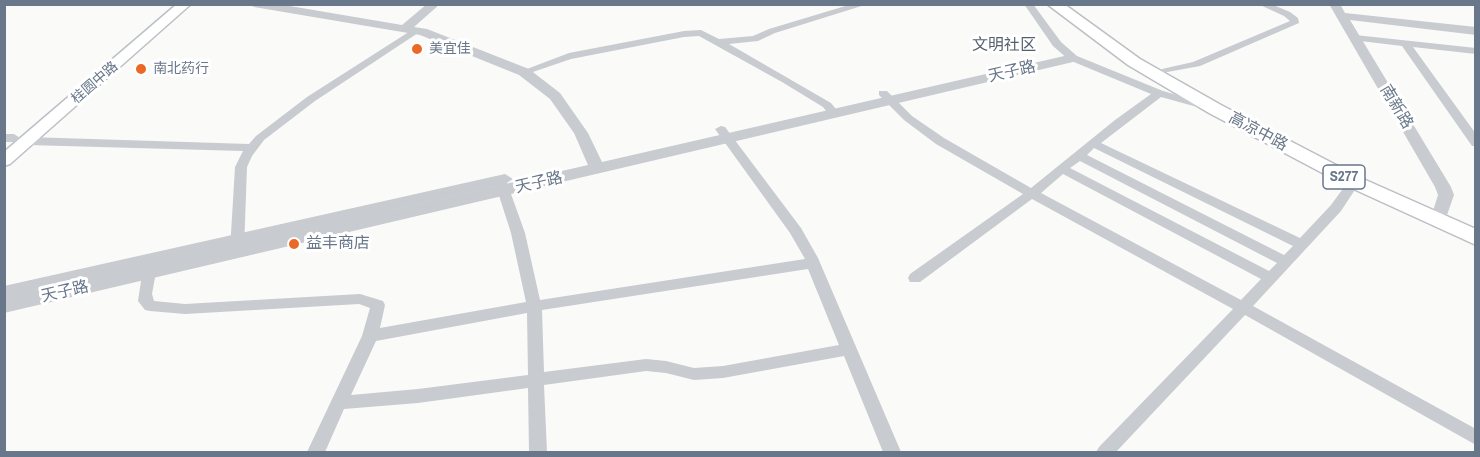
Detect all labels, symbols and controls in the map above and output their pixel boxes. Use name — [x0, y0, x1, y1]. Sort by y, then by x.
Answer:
district label: 文明社区 — [972, 36, 1036, 56]
place label: 美宜佳 — [429, 41, 471, 57]
marker: 美宜佳 — [410, 42, 424, 56]
street label: 天子路 — [986, 57, 1038, 87]
street label: 桂圆中路 — [68, 58, 122, 108]
place label: 南北药行 — [153, 61, 209, 77]
marker: 南北药行 — [134, 62, 148, 76]
street label: 南新路 — [1375, 81, 1417, 133]
street label: 高凉中路 — [1225, 109, 1291, 155]
road number: S277 — [1323, 165, 1365, 189]
street label: 天子路 — [513, 168, 565, 198]
place label: 益丰商店 — [306, 234, 370, 254]
marker: 益丰商店 — [287, 237, 301, 251]
street label: 天子路 — [39, 277, 91, 307]

